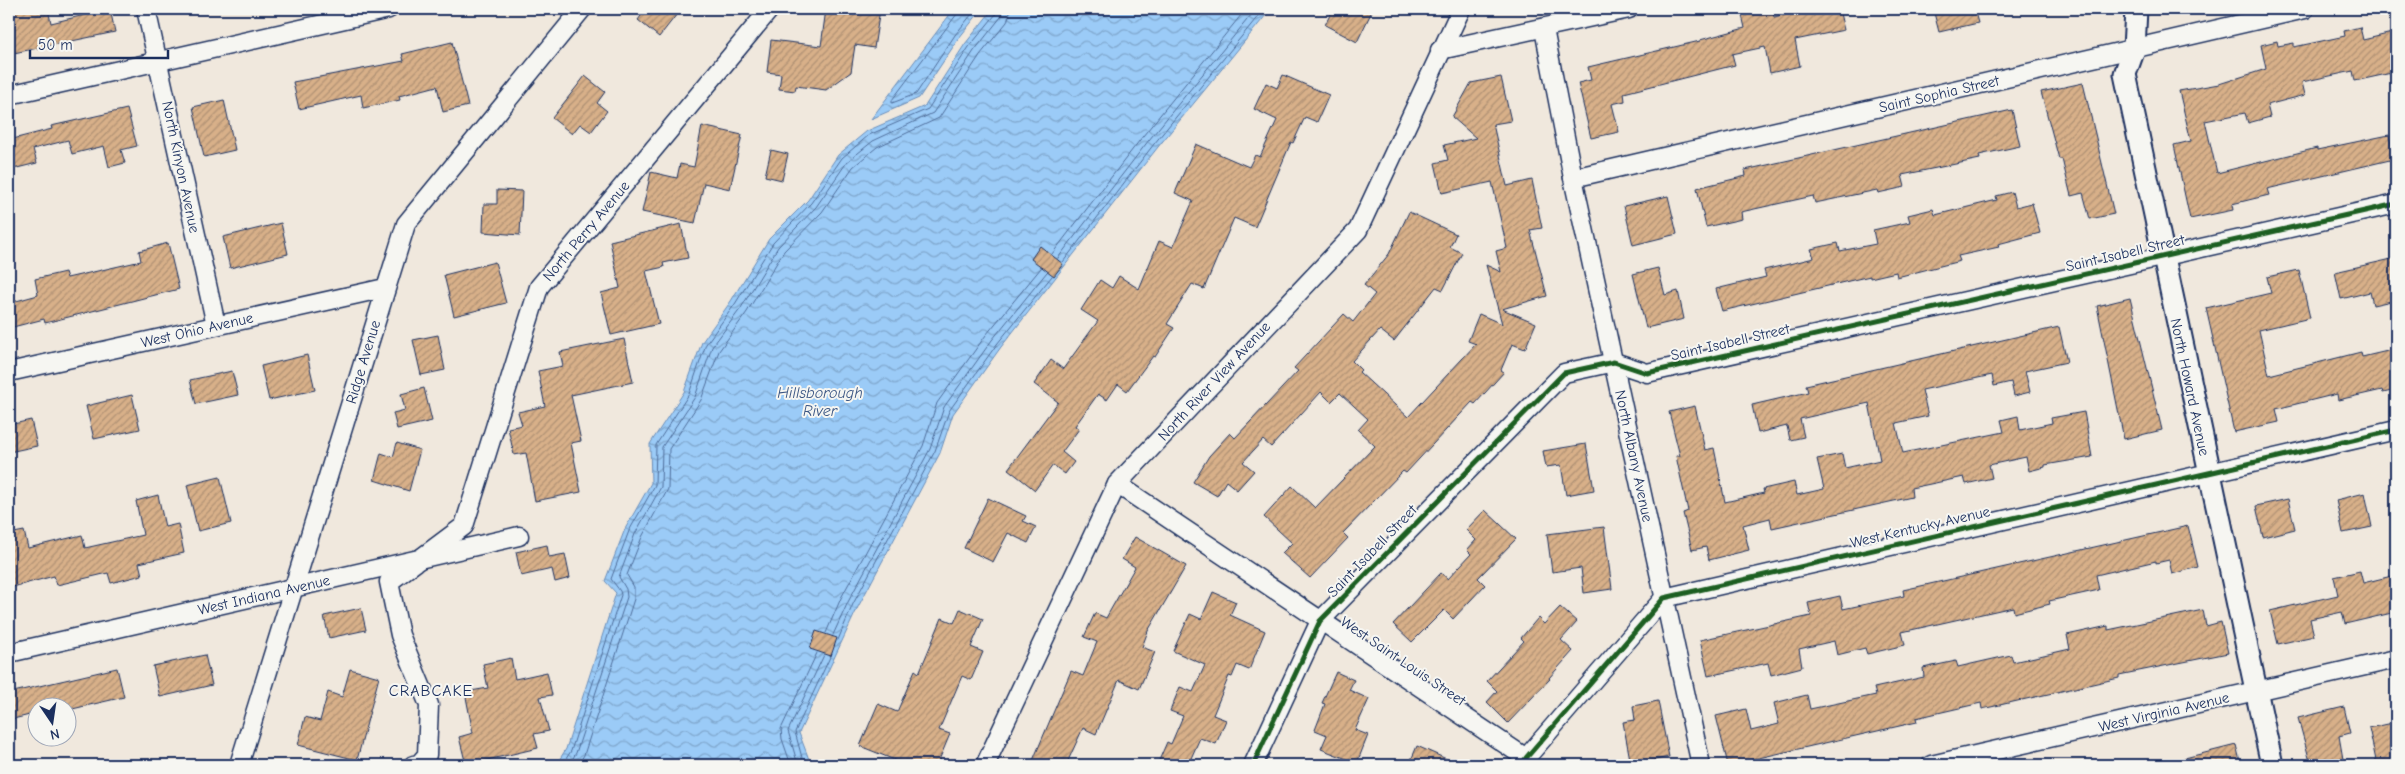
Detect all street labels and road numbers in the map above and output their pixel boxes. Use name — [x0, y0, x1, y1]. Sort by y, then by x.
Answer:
street label: Saint Sophia Street — [1877, 71, 2002, 117]
street label: North Kinyon Avenue — [158, 99, 204, 235]
street label: North Perry Avenue — [539, 177, 634, 285]
street label: Saint Isabell Street — [2064, 230, 2187, 275]
street label: West Ohio Avenue — [139, 308, 255, 352]
street label: North Howard Avenue — [2167, 316, 2213, 458]
street label: North River View Avenue — [1154, 317, 1274, 444]
street label: Ridge Avenue — [342, 318, 384, 406]
street label: Saint Isabell Street — [1669, 319, 1792, 364]
street label: North Albany Avenue — [1611, 388, 1657, 524]
street label: Saint Isabell Street — [1323, 501, 1421, 601]
street label: West Kentucky Avenue — [1848, 502, 1992, 552]
street label: West Indiana Avenue — [196, 571, 332, 619]
street label: West Saint Louis Street — [1337, 612, 1470, 710]
street label: West Virginia Avenue — [2097, 688, 2232, 736]

